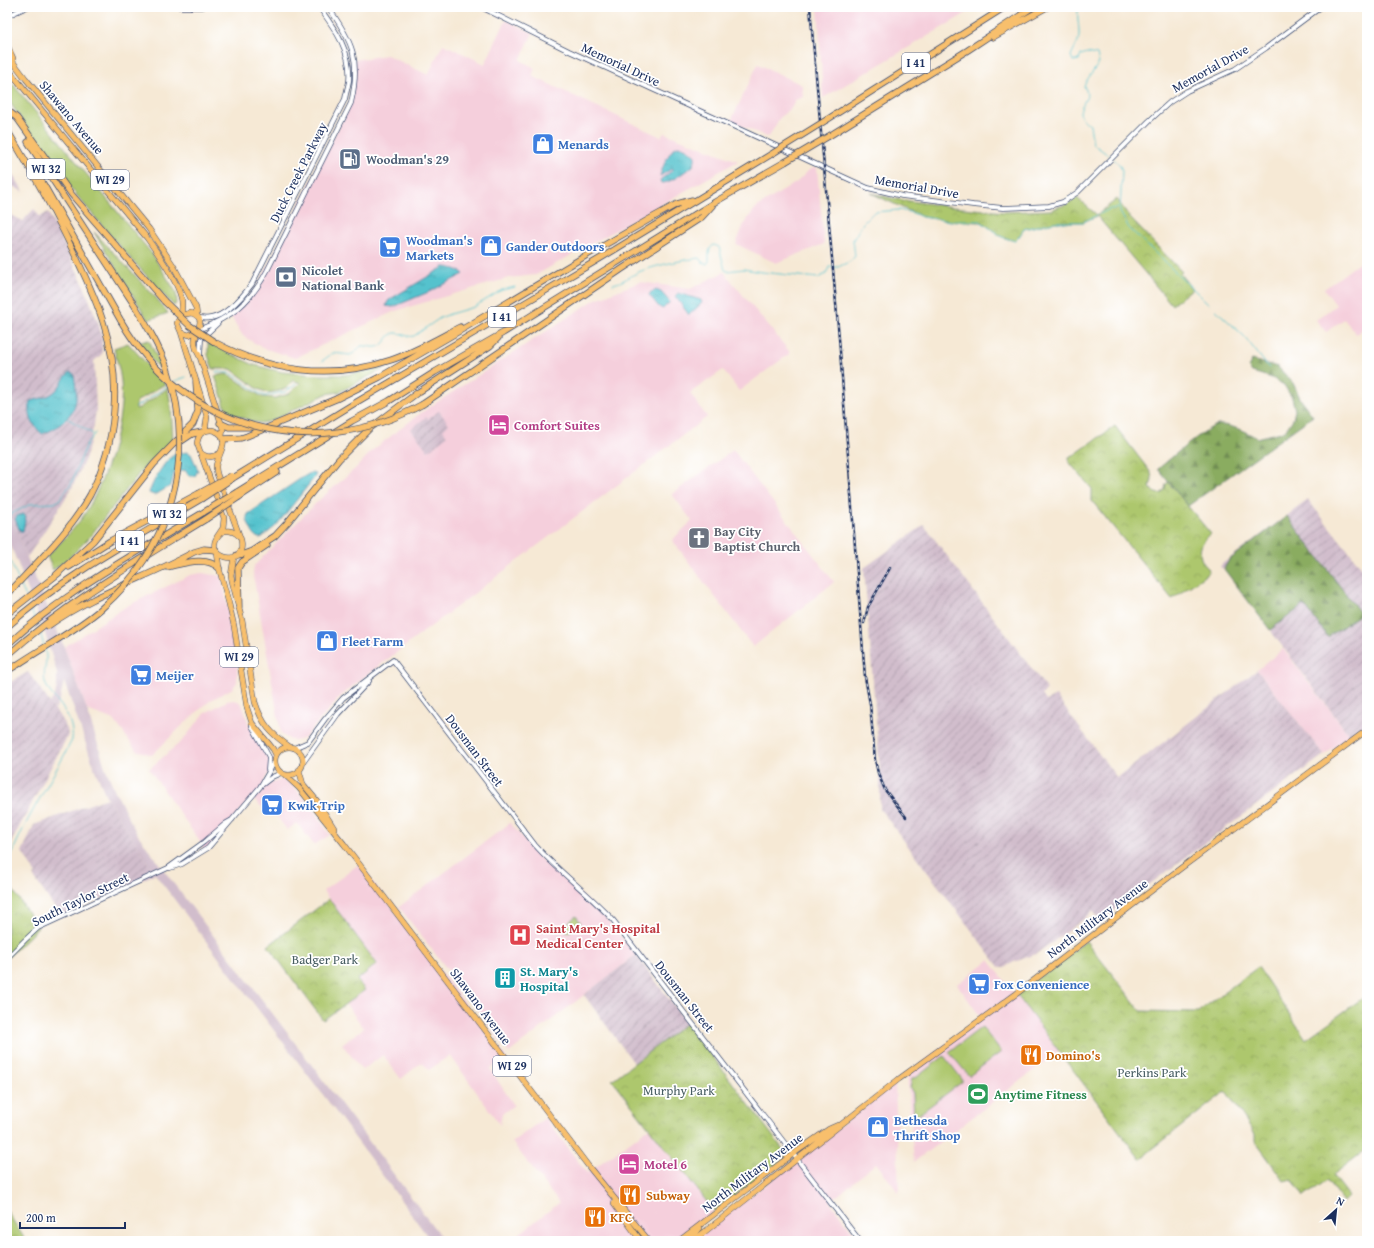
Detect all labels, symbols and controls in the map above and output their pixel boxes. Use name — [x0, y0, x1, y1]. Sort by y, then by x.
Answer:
street label: Memorial Drive — [578, 38, 663, 91]
street label: Memorial Drive — [1169, 40, 1252, 97]
road number: I 41 — [902, 53, 930, 73]
street label: Shawano Avenue — [35, 76, 108, 158]
street label: Duck Creek Parkway — [265, 118, 332, 226]
shop icon: Menards — [530, 131, 556, 157]
place label: Menards — [558, 135, 609, 154]
fuel station icon: Woodman's 29 — [337, 146, 363, 172]
place label: Woodman's 29 — [366, 150, 449, 169]
road number: WI 32 — [27, 159, 65, 179]
road number: WI 29 — [91, 170, 129, 190]
street label: Memorial Drive — [873, 170, 960, 203]
place label: Woodman's Markets — [406, 231, 473, 265]
shop icon: Gander Outdoors — [478, 233, 504, 259]
supermarket icon: Woodman's Markets — [377, 234, 403, 260]
place label: Gander Outdoors — [506, 237, 605, 256]
place label: Nicolet National Bank — [302, 261, 385, 295]
bank icon: Nicolet National Bank — [273, 264, 299, 290]
road number: I 41 — [488, 307, 516, 327]
hotel icon: Comfort Suites — [486, 412, 512, 438]
place label: Comfort Suites — [514, 416, 600, 435]
road number: WI 32 — [148, 504, 186, 524]
place label: Bay City Baptist Church — [714, 522, 800, 556]
church icon: Bay City Baptist Church — [686, 525, 712, 551]
road number: I 41 — [116, 531, 144, 551]
shop icon: Fleet Farm — [314, 628, 340, 654]
place label: Fleet Farm — [342, 632, 404, 651]
road number: WI 29 — [220, 647, 258, 667]
supermarket icon: Meijer — [128, 662, 154, 688]
place label: Meijer — [156, 666, 194, 685]
street label: Dousman Street — [441, 710, 508, 791]
supermarket icon: Kwik Trip — [259, 792, 285, 818]
place label: Kwik Trip — [288, 796, 346, 815]
street label: South Taylor Street — [29, 868, 132, 931]
street label: North Military Avenue — [1043, 874, 1152, 963]
place label: Saint Mary's Hospital Medical Center — [536, 919, 660, 953]
hospital icon: Saint Mary's Hospital Medical Center — [507, 922, 533, 948]
park label: Badger Park — [292, 950, 359, 969]
street label: Dousman Street — [650, 956, 719, 1037]
place label: St. Mary's Hospital — [520, 962, 578, 996]
street label: Shawano Avenue — [445, 964, 516, 1049]
building icon: St. Mary's Hospital — [492, 965, 518, 991]
supermarket icon: Fox Convenience — [966, 971, 992, 997]
place label: Fox Convenience — [994, 975, 1089, 994]
restaurant icon: Domino's — [1018, 1042, 1044, 1068]
place label: Domino's — [1046, 1046, 1101, 1065]
road number: WI 29 — [493, 1056, 531, 1076]
park label: Perkins Park — [1117, 1063, 1187, 1082]
park label: Murphy Park — [643, 1081, 715, 1100]
sports icon: Anytime Fitness — [965, 1081, 991, 1107]
place label: Anytime Fitness — [994, 1085, 1087, 1104]
place label: Bethesda Thrift Shop — [894, 1111, 961, 1145]
shop icon: Bethesda Thrift Shop — [865, 1114, 891, 1140]
street label: North Military Avenue — [698, 1128, 807, 1217]
hotel icon: Motel 6 — [616, 1151, 642, 1177]
place label: Motel 6 — [644, 1155, 687, 1174]
restaurant icon: Subway — [617, 1182, 643, 1208]
place label: Subway — [646, 1186, 690, 1205]
north arrow — [1316, 1190, 1356, 1230]
text: N — [1334, 1192, 1348, 1210]
scale bar — [20, 1204, 125, 1230]
restaurant icon: KFC — [582, 1204, 608, 1230]
place label: KFC — [610, 1208, 632, 1227]
text: 200 m — [26, 1209, 56, 1226]

